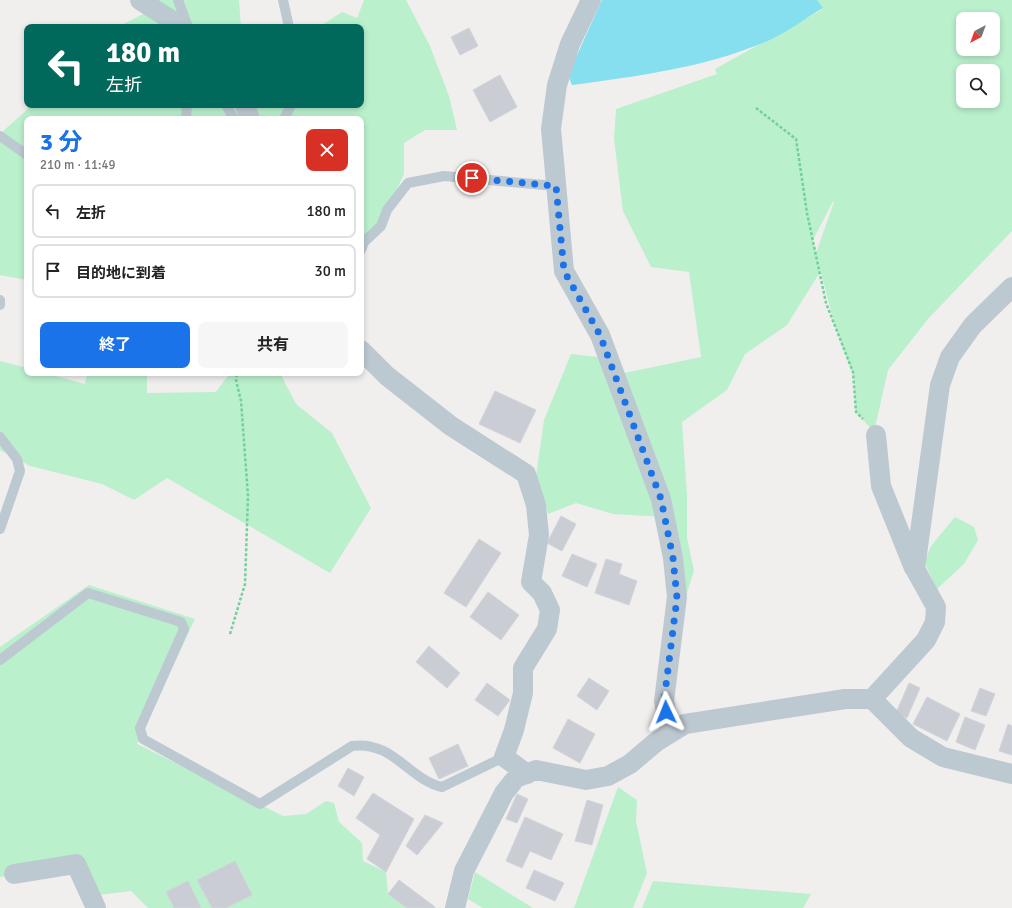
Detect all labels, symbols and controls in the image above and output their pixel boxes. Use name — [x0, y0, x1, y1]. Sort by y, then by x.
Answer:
north arrow — [956, 12, 1000, 56]
map controls — [956, 12, 1000, 108]
text: 180 m — [106, 36, 180, 70]
icon: left — [40, 40, 92, 92]
button: search — [956, 64, 1000, 108]
text: 左折 — [106, 74, 142, 96]
text: 3 分 — [40, 127, 82, 157]
button: close — [306, 129, 348, 171]
text: 210 m · 11:49 — [40, 157, 116, 173]
pin — [455, 161, 489, 195]
icon: arrive — [461, 167, 483, 189]
icon: left — [42, 200, 64, 222]
text: 180 m — [306, 202, 346, 220]
text: 左折 — [76, 204, 106, 222]
icon: arrive — [42, 260, 64, 282]
text: 30 m — [315, 262, 346, 280]
text: 目的地に到着 — [76, 264, 166, 282]
button: 終了 — [40, 322, 190, 368]
button: 共有 — [198, 322, 348, 368]
position arrow — [645, 691, 687, 733]

